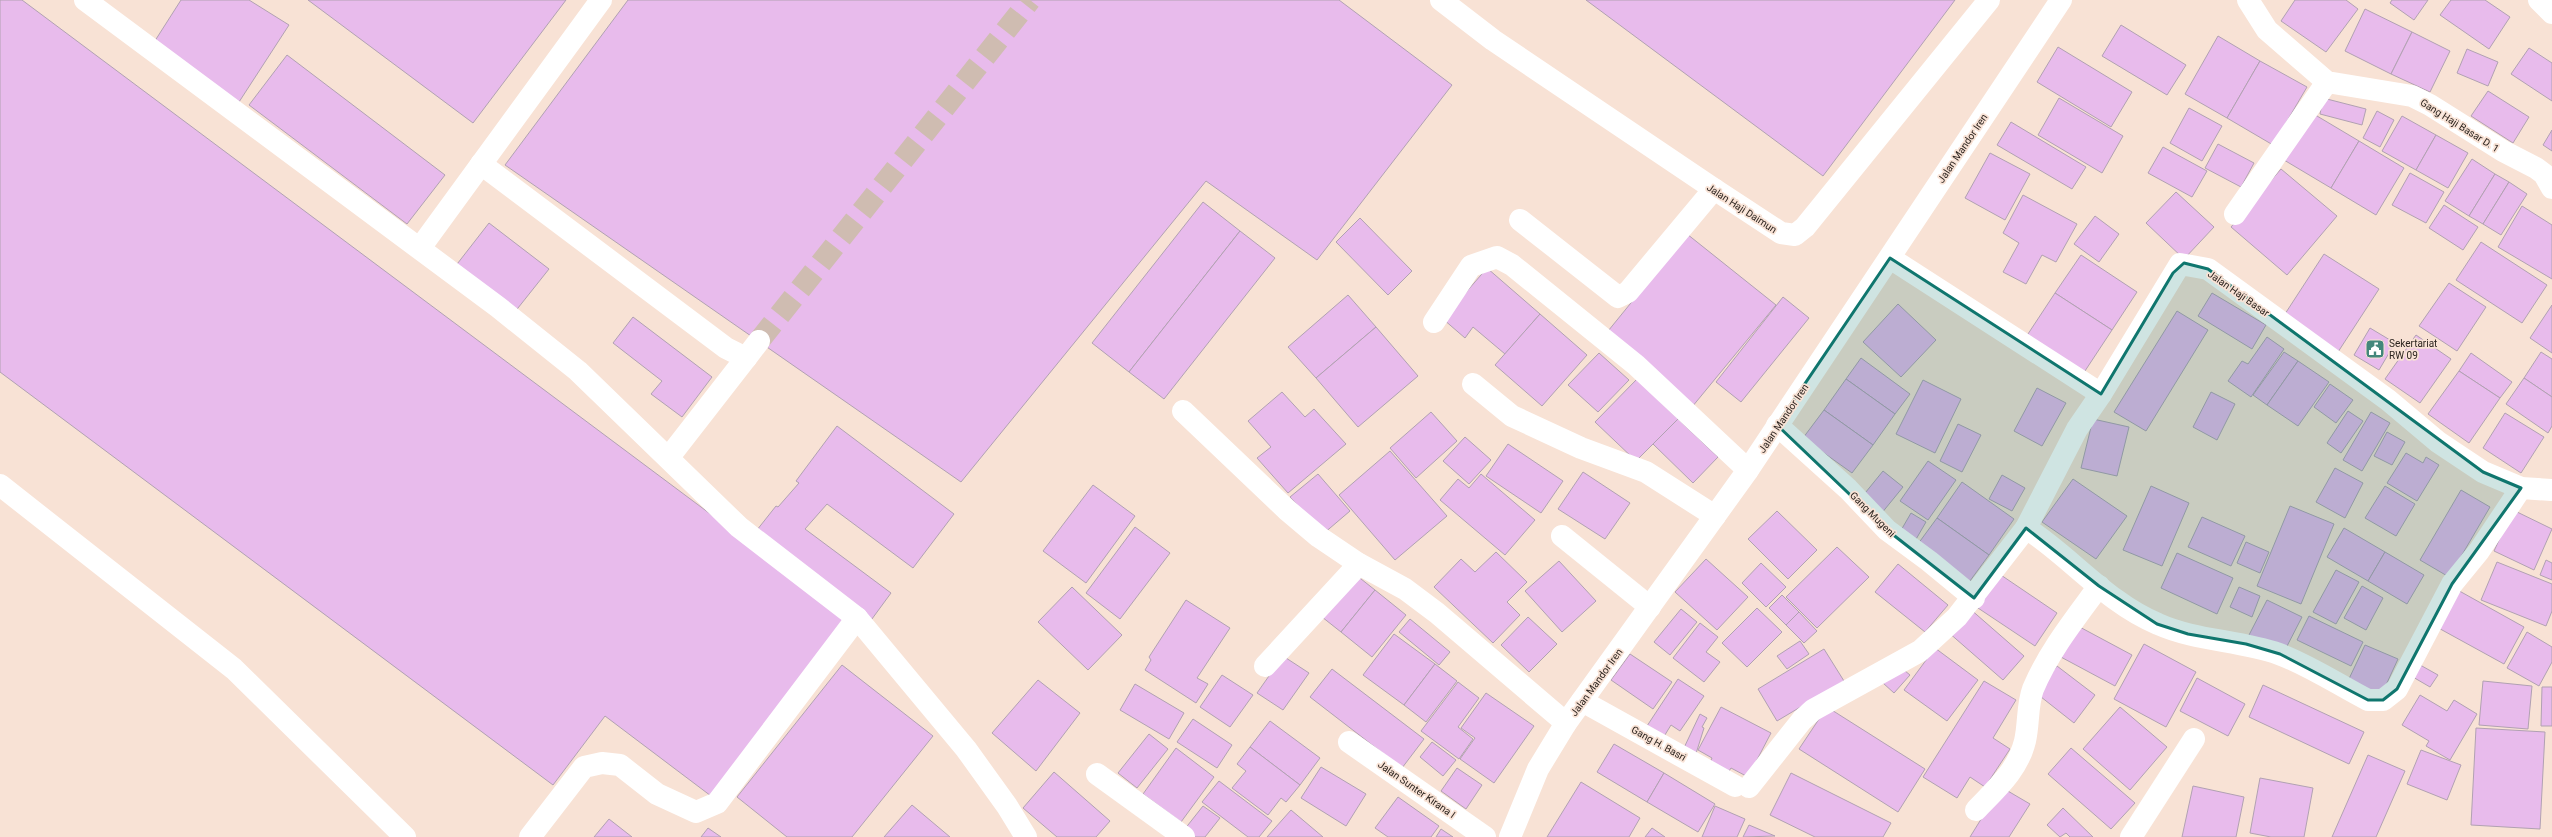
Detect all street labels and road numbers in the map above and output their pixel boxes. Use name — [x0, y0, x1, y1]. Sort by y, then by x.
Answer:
street label: Gang Haji Basar D. 1 — [2418, 97, 2501, 154]
street label: Jalan Mandor Iren — [1935, 112, 1990, 185]
street label: Jalan Haji Daimun — [1705, 182, 1779, 235]
street label: Jalan Haji Basar — [2206, 268, 2272, 319]
street label: Jalan Mandor Iren — [1756, 382, 1811, 455]
street label: Gang Mugeni — [1848, 490, 1897, 539]
street label: Jalan Mandor Iren — [1568, 646, 1625, 718]
street label: Gang H. Basri — [1630, 724, 1688, 763]
street label: Jalan Sunter Kirana I — [1376, 759, 1457, 820]

